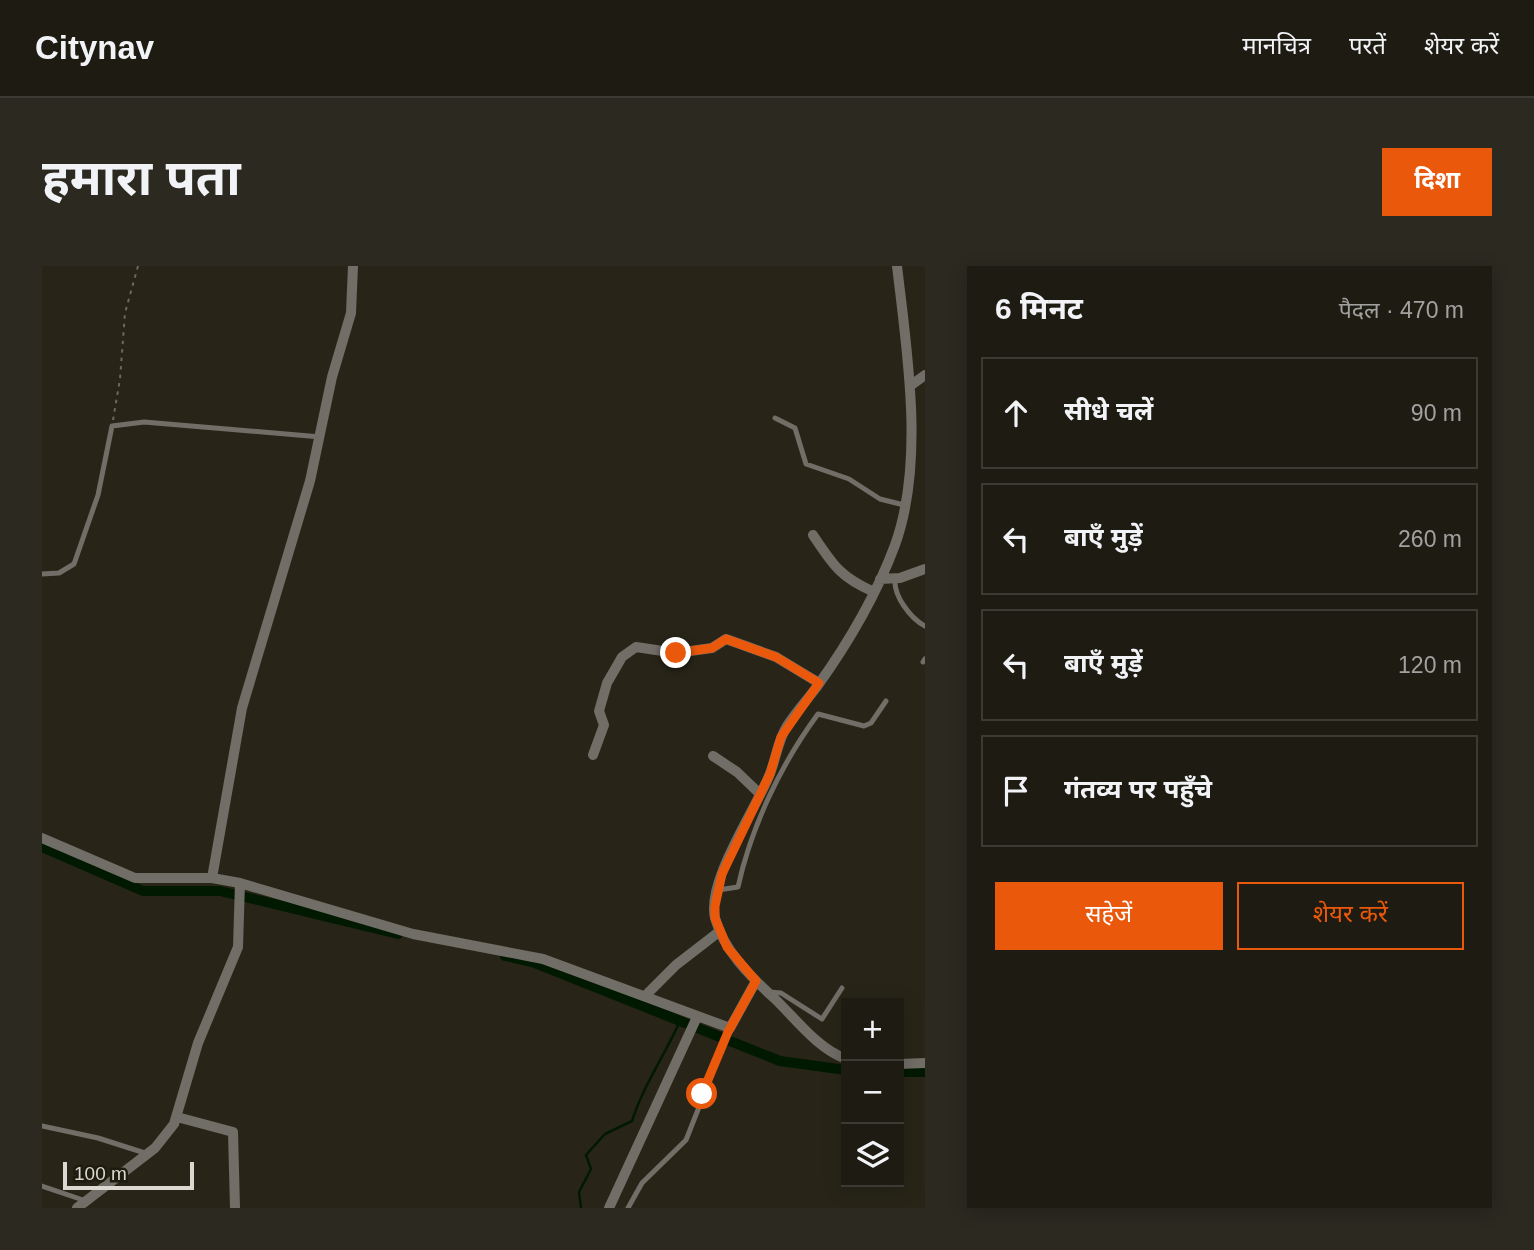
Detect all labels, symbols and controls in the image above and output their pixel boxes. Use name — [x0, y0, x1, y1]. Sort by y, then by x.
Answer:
text: Citynav — [35, 29, 154, 66]
text: मानचित्र — [1242, 32, 1311, 59]
text: परतें — [1349, 32, 1386, 59]
text: शेयर करें — [1424, 32, 1499, 59]
button: दिशा — [1382, 148, 1492, 216]
text: हमारा पता — [42, 151, 241, 205]
text: 6 मिनट — [995, 292, 1083, 325]
text: पैदल · 470 m — [1339, 297, 1464, 323]
icon: ahead — [997, 394, 1035, 432]
text: सीधे चलें — [1064, 396, 1153, 426]
text: 90 m — [1411, 400, 1462, 426]
icon: left — [997, 520, 1035, 558]
text: बाएँ मुड़ें — [1064, 522, 1143, 552]
text: 260 m — [1398, 526, 1462, 552]
route end — [660, 637, 691, 668]
icon: left — [997, 646, 1035, 684]
text: बाएँ मुड़ें — [1064, 648, 1143, 678]
text: 120 m — [1398, 652, 1462, 678]
icon: arrive — [997, 772, 1035, 810]
text: गंतव्य पर पहुँचे — [1064, 774, 1212, 804]
button: सहेजें — [995, 882, 1223, 950]
button: शेयर करें — [1237, 882, 1464, 950]
map controls — [841, 998, 904, 1187]
button: + — [841, 998, 904, 1061]
button: − — [841, 1061, 904, 1124]
route start — [686, 1078, 717, 1109]
button: layers — [841, 1124, 904, 1187]
scale bar — [63, 1159, 194, 1191]
text: 100 m — [74, 1163, 127, 1184]

